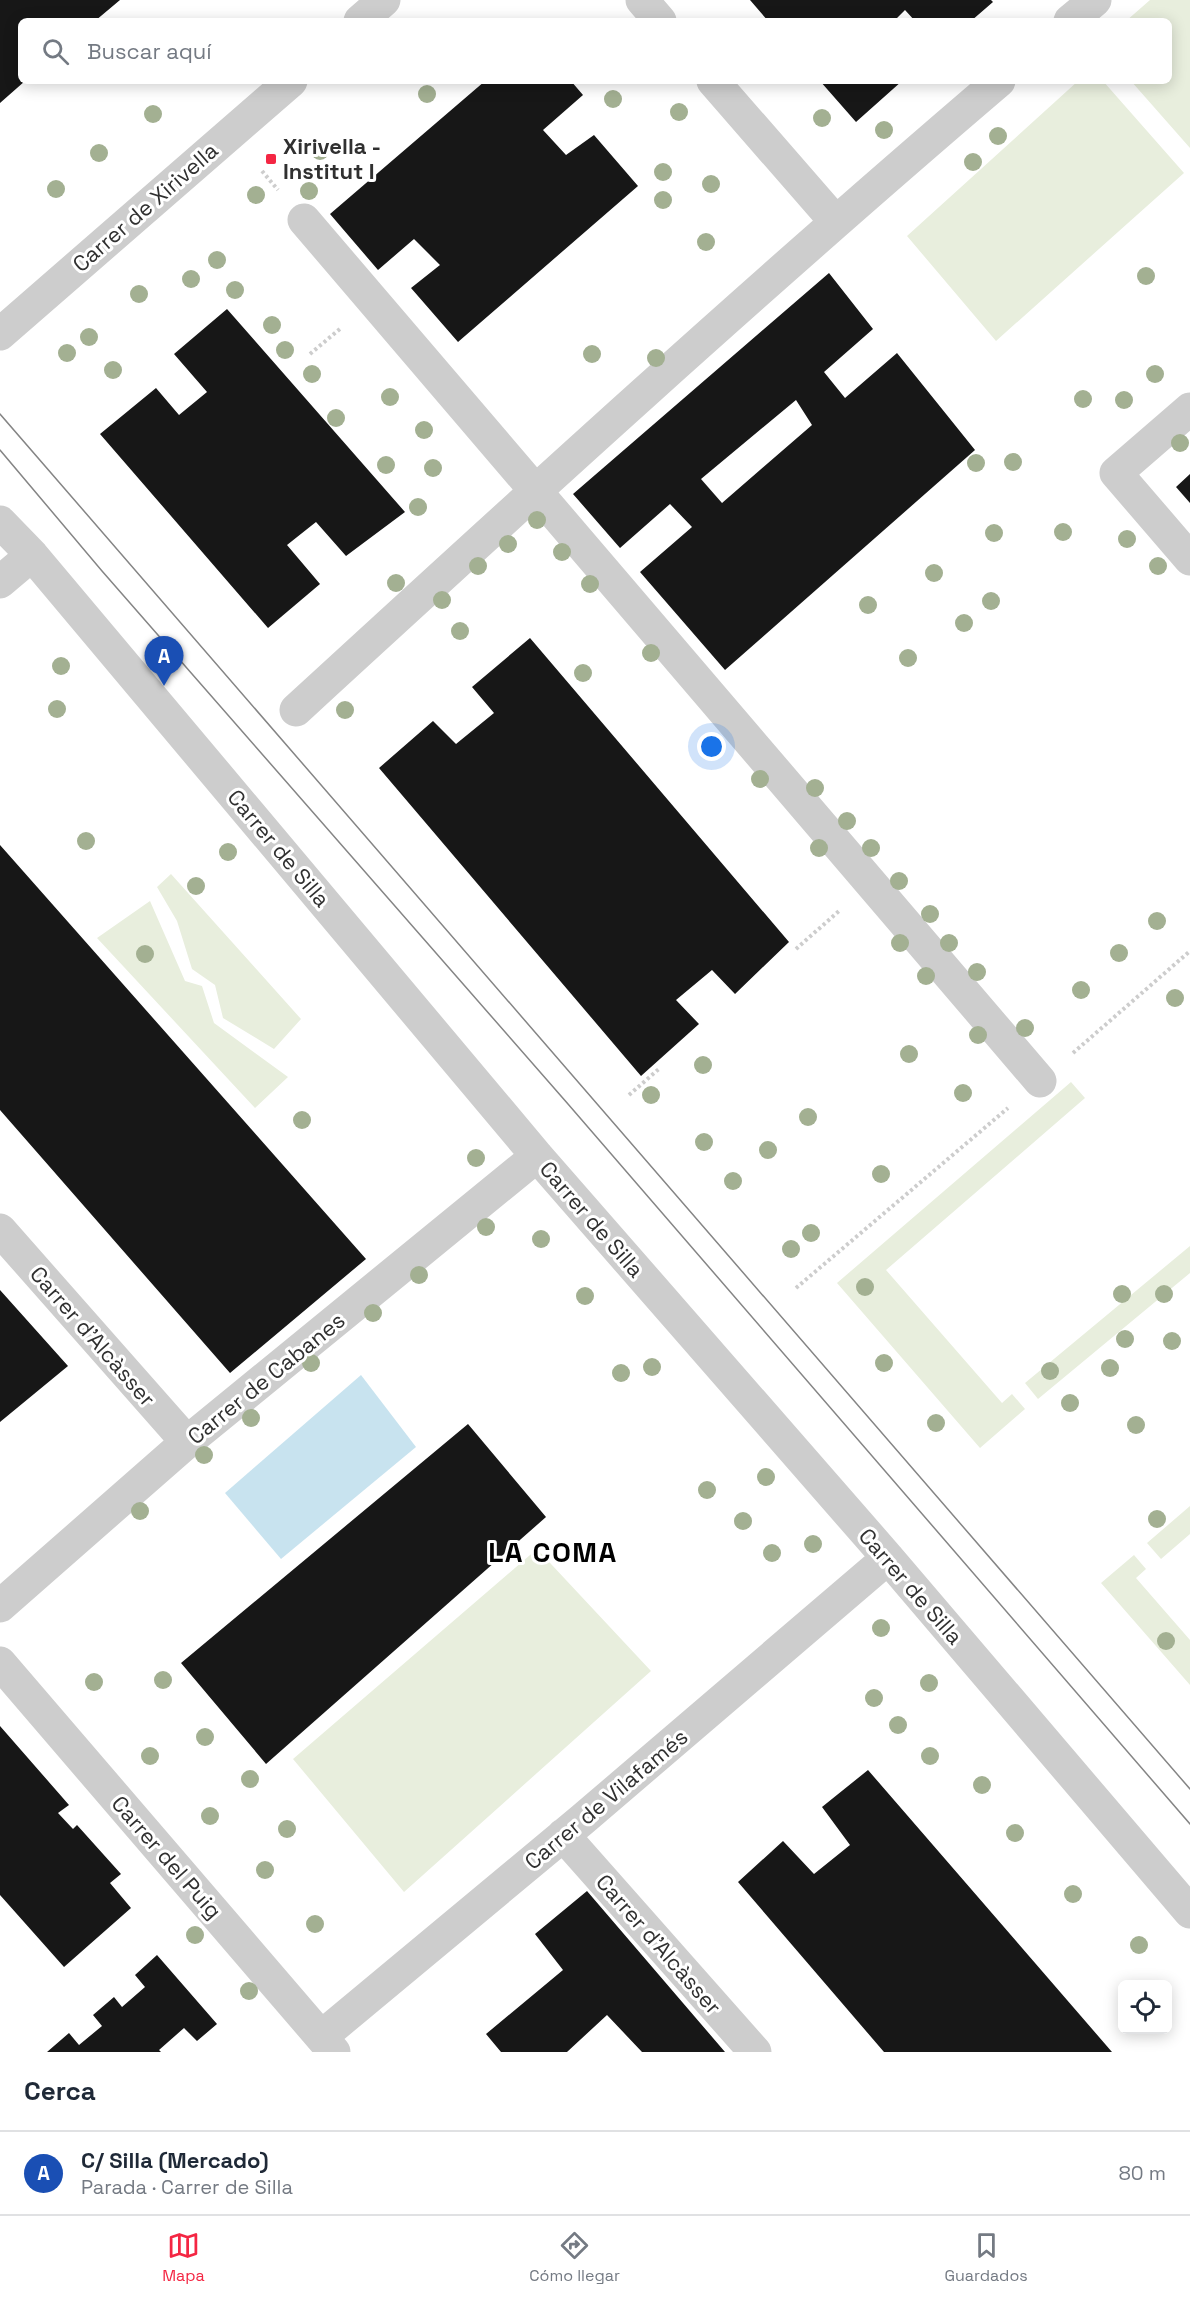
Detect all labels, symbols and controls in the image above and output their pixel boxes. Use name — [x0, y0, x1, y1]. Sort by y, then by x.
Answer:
search box — [18, 18, 1172, 84]
icon: search — [39, 35, 72, 68]
text: Buscar aquí — [87, 37, 212, 65]
place label: Xirivella - Institut I — [283, 132, 381, 185]
street label: Carrer de Xirivella — [66, 136, 224, 278]
marker: Xirivella - Institut I — [264, 152, 278, 166]
pin: A — [144, 636, 184, 686]
your location — [697, 732, 726, 761]
street label: Carrer de Silla — [222, 783, 337, 913]
street label: Carrer de Silla — [534, 1155, 650, 1283]
street label: Carrer d'Alcàsser — [24, 1260, 162, 1412]
street label: Carrer de Cabanes — [182, 1306, 350, 1450]
street label: Carrer de Silla — [853, 1522, 969, 1650]
district label: LA COMA — [488, 1534, 618, 1570]
street label: Carrer de Vilafamés — [519, 1723, 693, 1875]
street label: Carrer del Puig — [106, 1790, 228, 1924]
street label: Carrer d'Alcàsser — [590, 1868, 728, 2020]
map controls — [1118, 1980, 1172, 2034]
button: locate — [1118, 1980, 1172, 2034]
text: Cerca — [24, 2074, 96, 2108]
text: C/ Silla (Mercado) — [81, 2146, 269, 2174]
text: A — [37, 2160, 50, 2186]
text: 80 m — [1118, 2160, 1166, 2186]
text: Parada · Carrer de Silla — [81, 2174, 293, 2200]
tab: Mapa — [162, 2229, 205, 2286]
tab: Cómo llegar — [529, 2229, 620, 2286]
tab: Guardados — [945, 2229, 1028, 2286]

